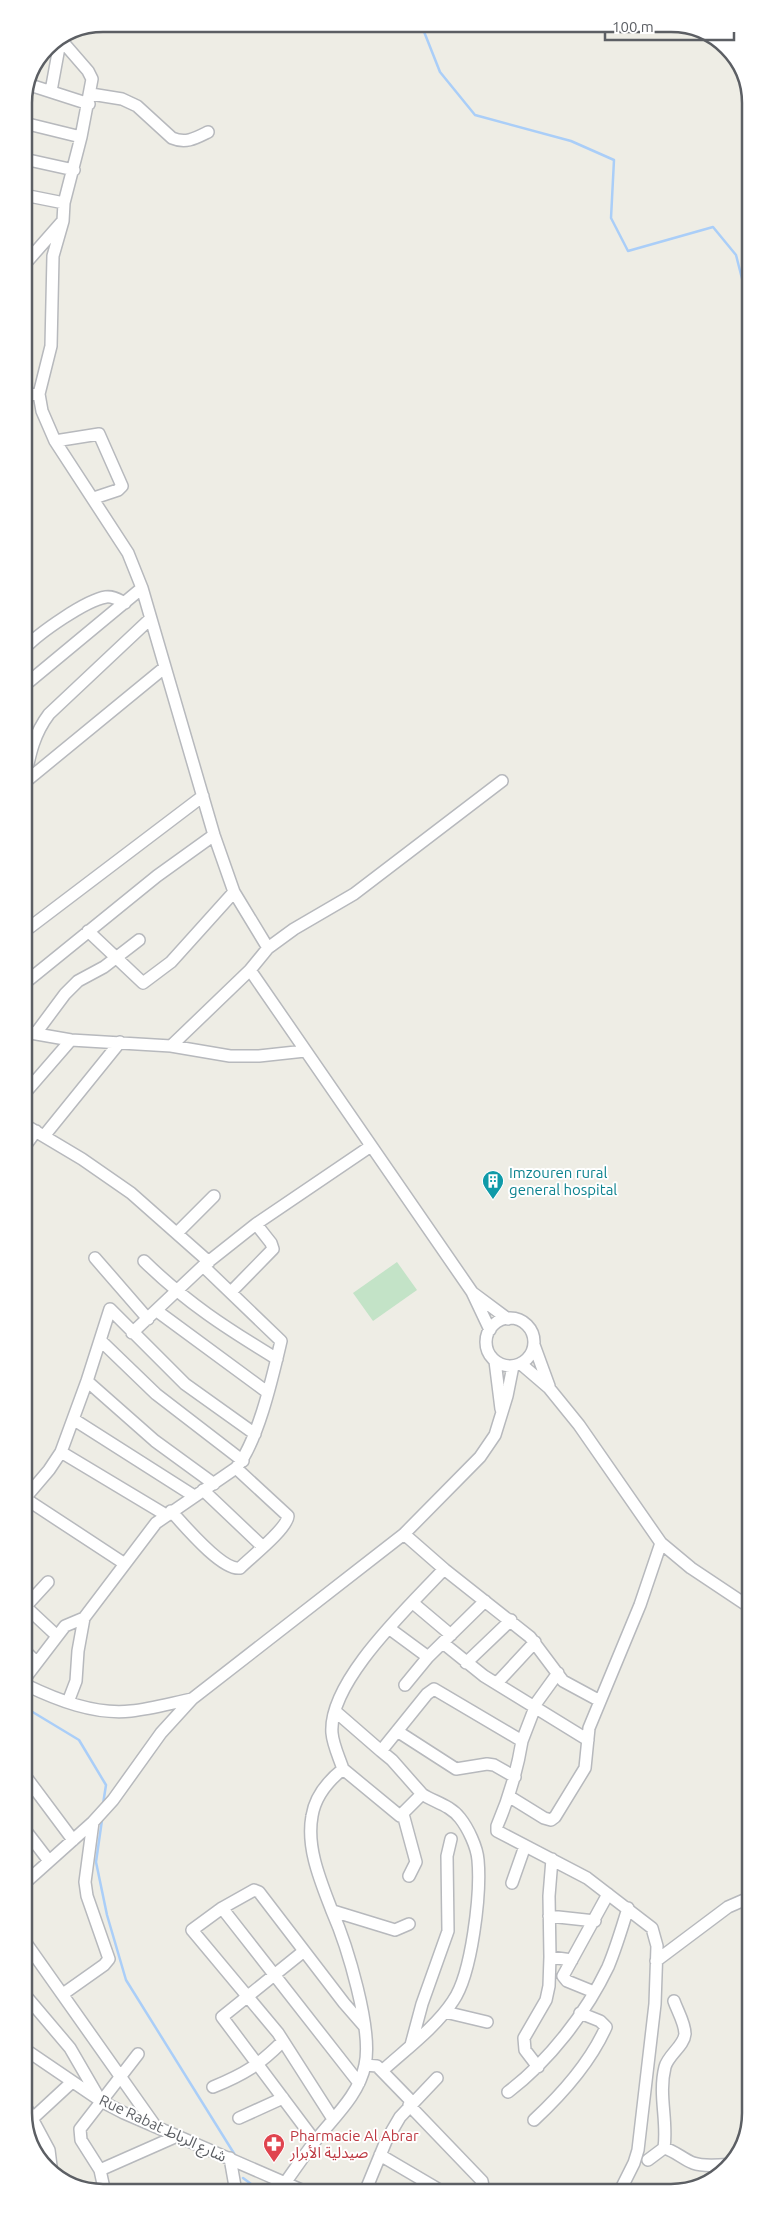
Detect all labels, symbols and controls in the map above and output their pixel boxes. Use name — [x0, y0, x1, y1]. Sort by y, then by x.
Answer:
scale bar — [605, 10, 734, 42]
text: 100 m — [612, 18, 654, 35]
place label: Imzouren rural general hospital — [509, 1164, 617, 1198]
building icon: Imzouren rural general hospital — [481, 1169, 505, 1200]
street label: Rue Rabat شارع الرباط — [95, 2091, 229, 2169]
place label: Pharmacie Al Abrar صيدلية الأبرار — [289, 2127, 419, 2162]
pharmacy icon: Pharmacie Al Abrar صيدلية الأبرار — [262, 2132, 286, 2163]

